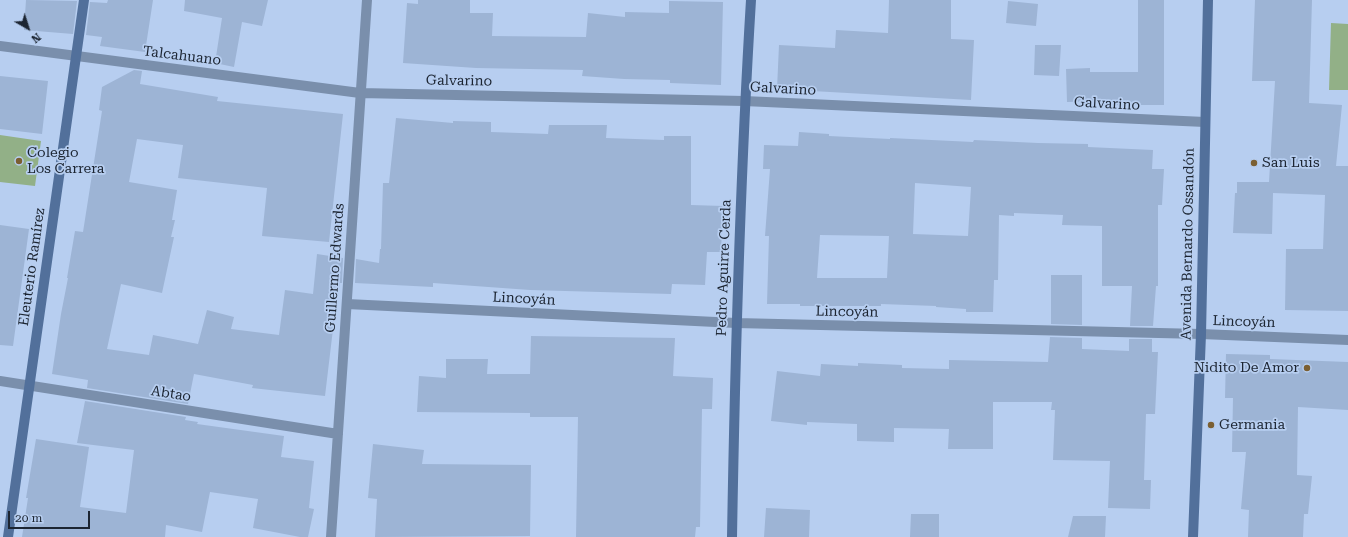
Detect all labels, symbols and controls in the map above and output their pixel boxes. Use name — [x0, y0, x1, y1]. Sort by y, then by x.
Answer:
north arrow — [8, 8, 48, 48]
text: N — [28, 30, 43, 45]
street label: Talcahuano — [142, 43, 222, 69]
street label: Galvarino — [426, 72, 492, 90]
street label: Galvarino — [749, 79, 817, 99]
street label: Galvarino — [1073, 94, 1141, 114]
place label: Colegio Los Carrera — [27, 145, 104, 178]
street label: Avenida Bernardo Ossandón — [1178, 148, 1198, 340]
place label: San Luis — [1262, 155, 1320, 171]
marker: Colegio Los Carrera — [14, 156, 24, 166]
marker: San Luis — [1249, 158, 1259, 168]
street label: Pedro Aguirre Cerda — [713, 199, 735, 337]
street label: Guillermo Edwards — [322, 203, 348, 333]
street label: Eleuterio Ramírez — [15, 207, 49, 327]
street label: Lincoyán — [492, 289, 556, 309]
street label: Lincoyán — [815, 303, 879, 321]
street label: Lincoyán — [1212, 313, 1276, 331]
place label: Nidito De Amor — [1194, 360, 1299, 376]
marker: Nidito De Amor — [1302, 363, 1312, 373]
street label: Abtao — [150, 383, 192, 405]
place label: Germania — [1219, 417, 1285, 433]
marker: Germania — [1206, 420, 1216, 430]
scale bar — [10, 503, 92, 529]
text: 20 m — [15, 511, 42, 525]

